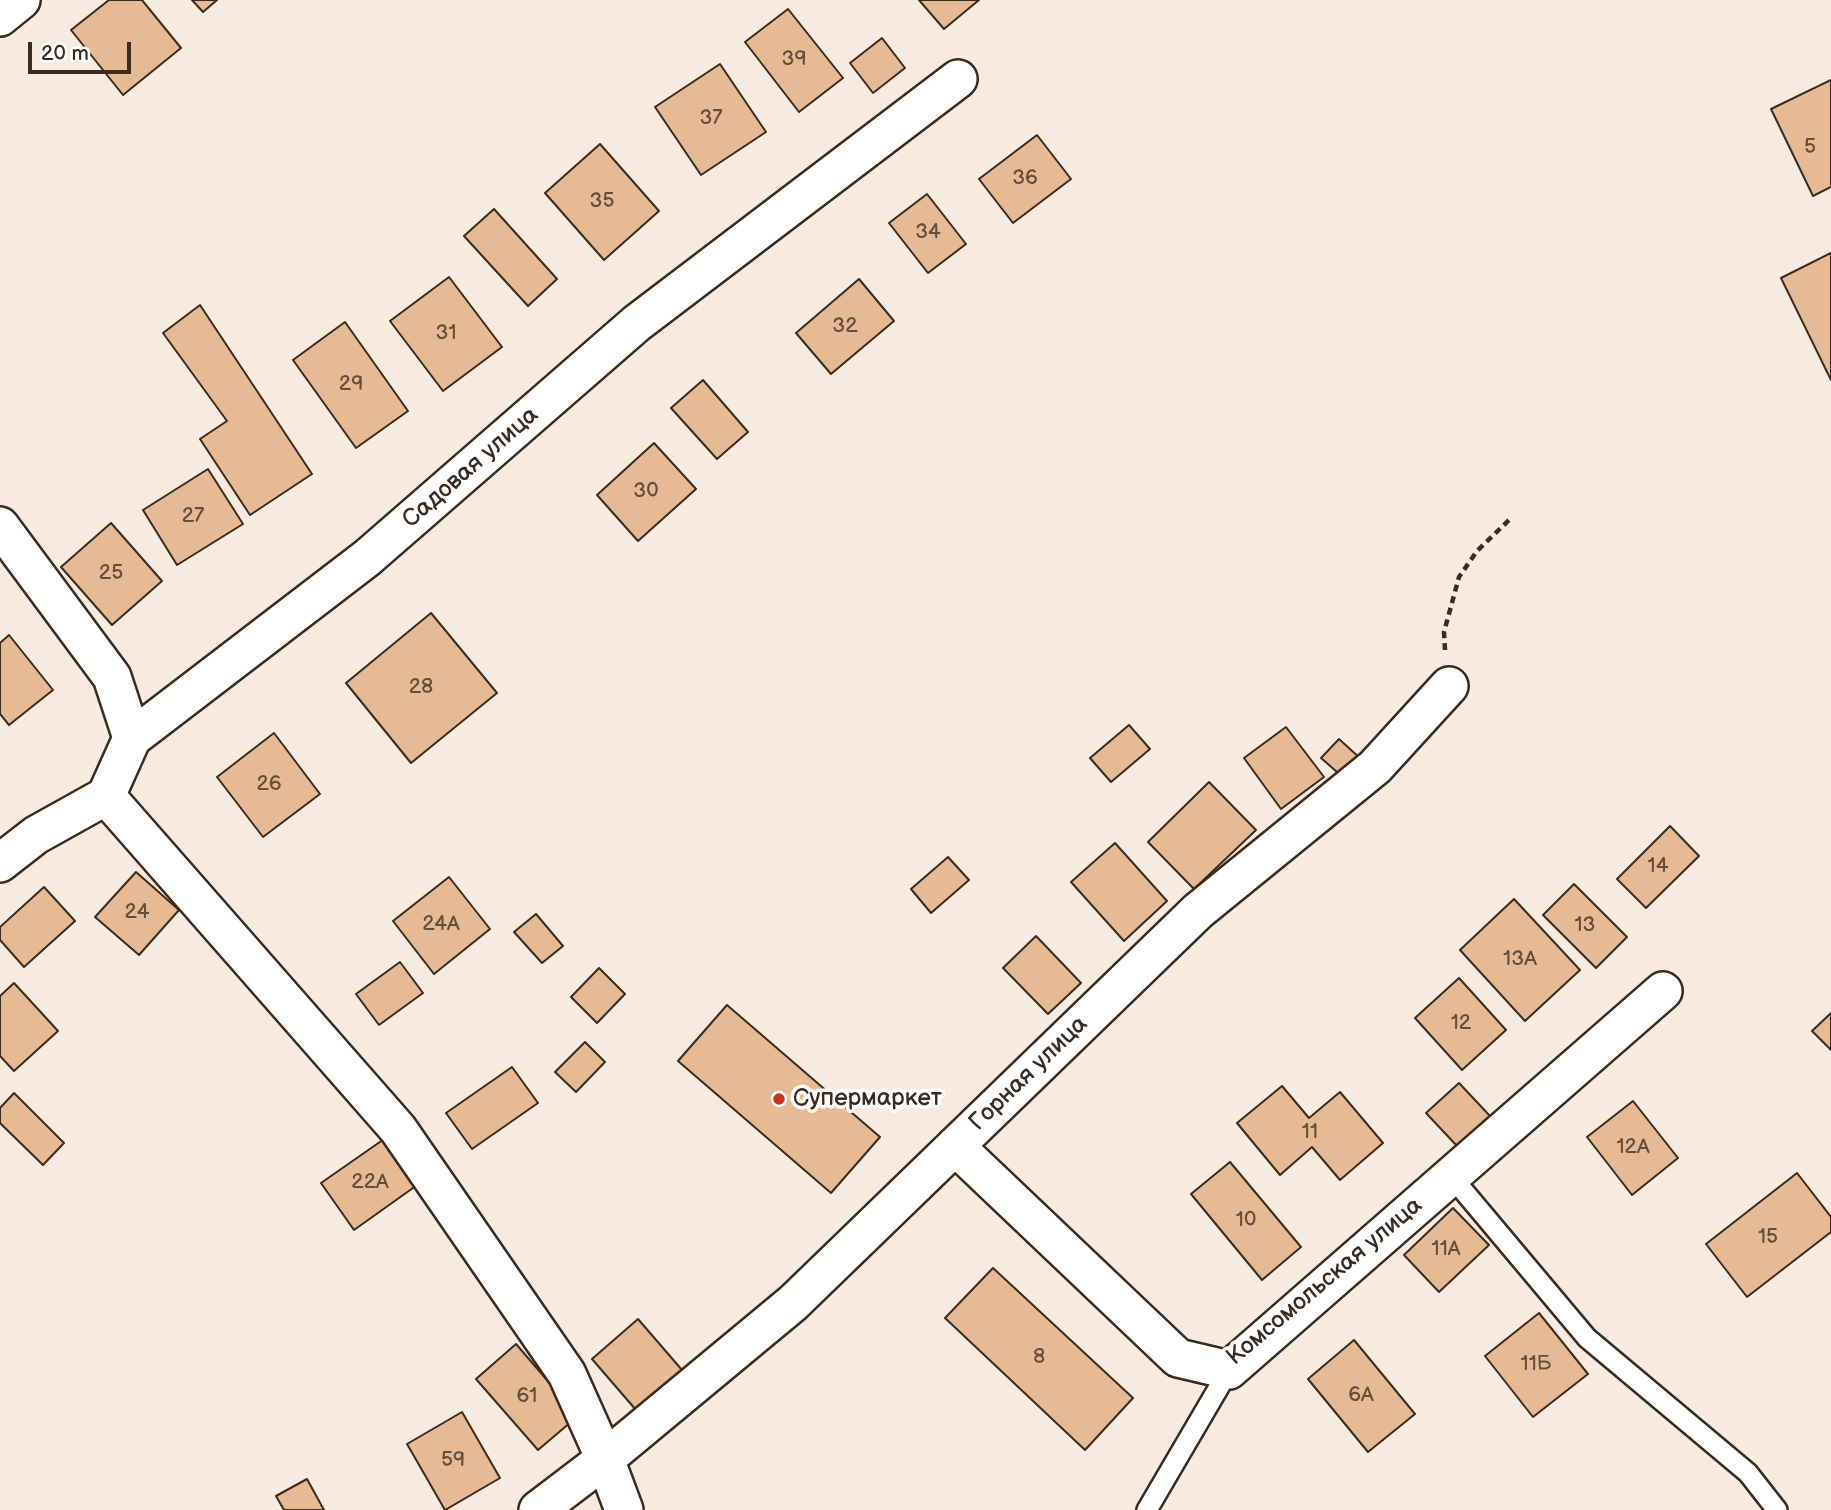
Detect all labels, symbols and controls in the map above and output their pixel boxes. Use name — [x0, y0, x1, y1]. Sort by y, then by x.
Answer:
scale bar — [32, 28, 135, 72]
text: 20 m — [41, 41, 89, 66]
house number: 39 — [781, 47, 807, 73]
house number: 37 — [699, 106, 723, 132]
house number: 5 — [1804, 135, 1816, 161]
house number: 36 — [1012, 166, 1038, 192]
house number: 35 — [590, 189, 614, 215]
house number: 34 — [915, 220, 941, 246]
house number: 32 — [832, 314, 858, 340]
house number: 31 — [435, 321, 457, 347]
house number: 29 — [339, 372, 363, 398]
street label: Садовая улица — [397, 401, 545, 535]
house number: 30 — [633, 479, 659, 505]
house number: 27 — [182, 504, 204, 530]
house number: 25 — [99, 561, 123, 587]
house number: 28 — [409, 675, 433, 701]
house number: 26 — [256, 772, 282, 798]
house number: 14 — [1648, 854, 1668, 880]
house number: 24 — [125, 900, 149, 926]
house number: 24А — [422, 912, 460, 938]
house number: 13 — [1574, 913, 1596, 939]
house number: 13А — [1503, 947, 1537, 973]
street label: Горная улица — [964, 1010, 1094, 1138]
house number: 12 — [1451, 1011, 1471, 1037]
place label: Супермаркет — [793, 1085, 942, 1113]
marker: Супермаркет — [771, 1091, 787, 1107]
house number: 11 — [1302, 1120, 1318, 1146]
house number: 12А — [1616, 1135, 1650, 1161]
house number: 22А — [351, 1170, 389, 1196]
street label: Комсомольская улица — [1221, 1192, 1429, 1372]
house number: 10 — [1236, 1208, 1256, 1234]
house number: 15 — [1758, 1225, 1778, 1251]
house number: 11А — [1432, 1237, 1460, 1263]
house number: 8 — [1033, 1345, 1045, 1371]
house number: 11Б — [1521, 1352, 1551, 1378]
house number: 6А — [1348, 1383, 1374, 1409]
house number: 61 — [517, 1384, 537, 1410]
house number: 59 — [441, 1448, 465, 1474]

